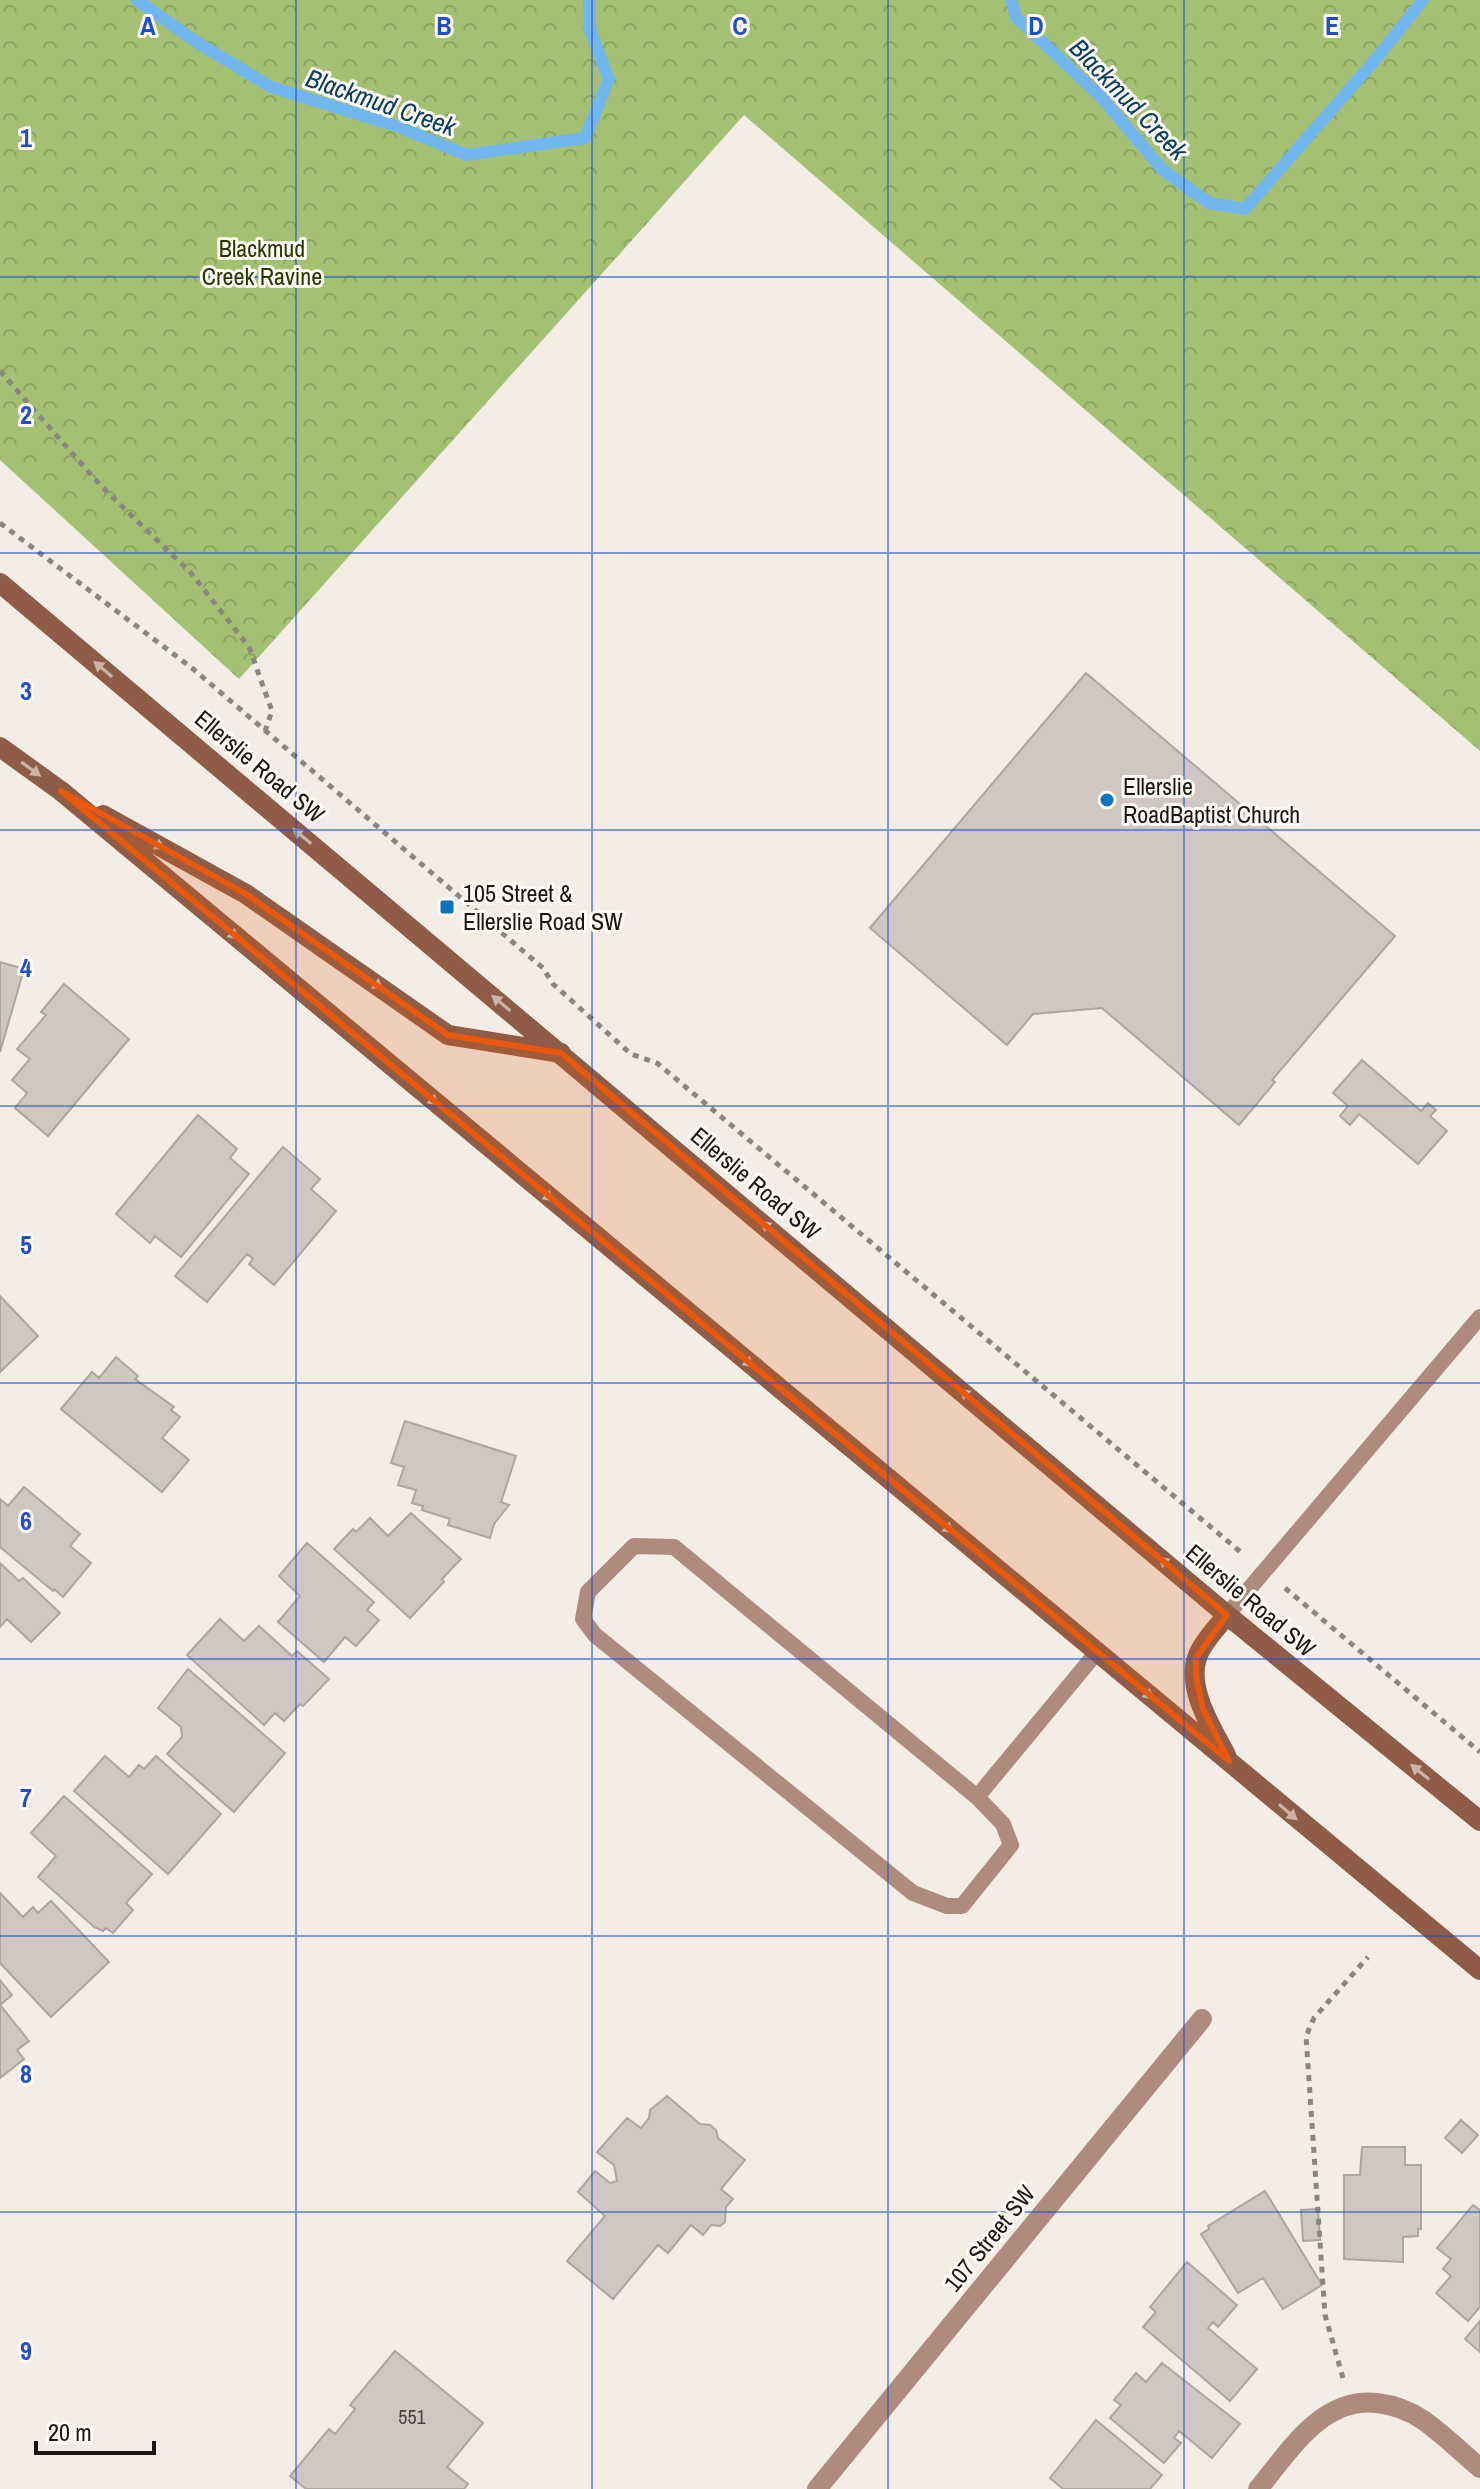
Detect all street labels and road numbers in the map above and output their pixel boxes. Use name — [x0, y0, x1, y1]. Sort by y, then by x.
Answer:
street label: Ellerslie Road SW — [189, 702, 332, 830]
street label: Ellerslie Road SW — [685, 1119, 828, 1247]
street label: Ellerslie Road SW — [1180, 1536, 1323, 1664]
street label: 107 Street SW — [936, 2178, 1042, 2298]

